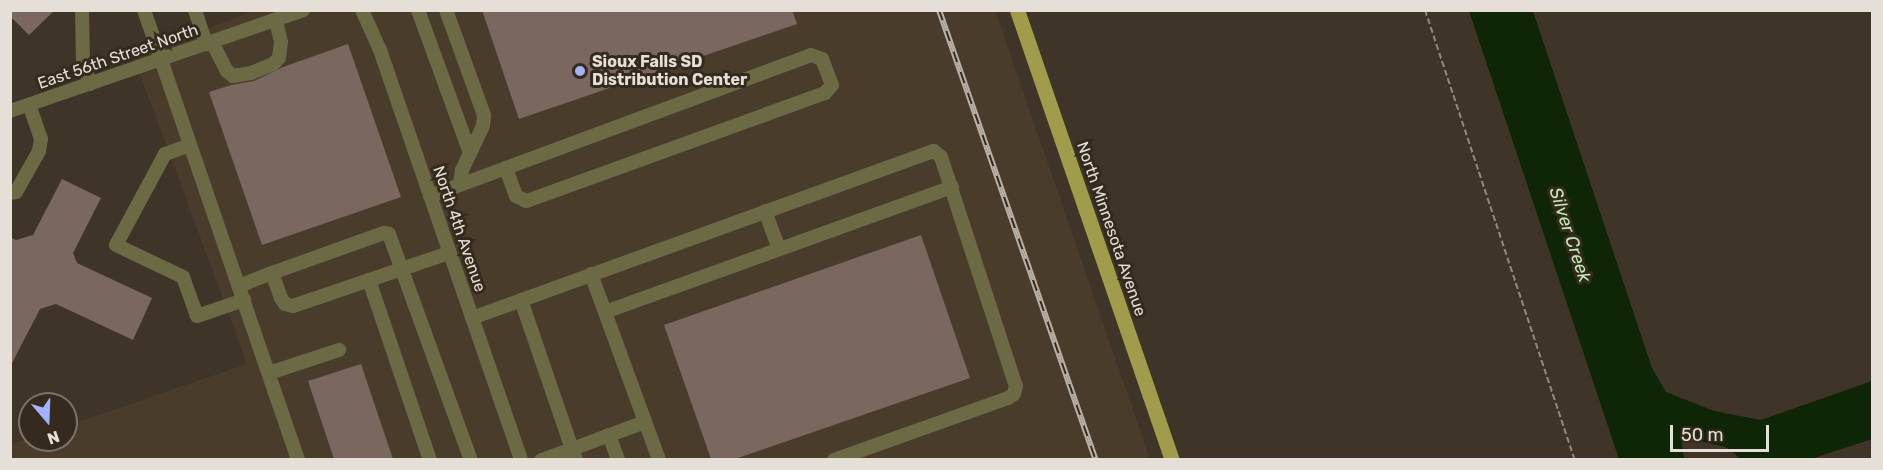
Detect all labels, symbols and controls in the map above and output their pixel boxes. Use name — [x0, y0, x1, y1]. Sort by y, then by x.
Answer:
street label: East 56th Street North — [35, 20, 201, 94]
place label: Sioux Falls SD Distribution Center — [592, 52, 747, 90]
marker: Sioux Falls SD Distribution Center — [573, 64, 587, 78]
street label: North Minnesota Avenue — [1072, 139, 1150, 319]
street label: North 4th Avenue — [428, 163, 490, 295]
water label: Silver Creek — [1544, 185, 1596, 285]
north arrow — [18, 392, 78, 452]
scale bar — [1673, 413, 1772, 451]
text: 50 m — [1681, 424, 1724, 446]
text: N — [45, 427, 62, 448]

